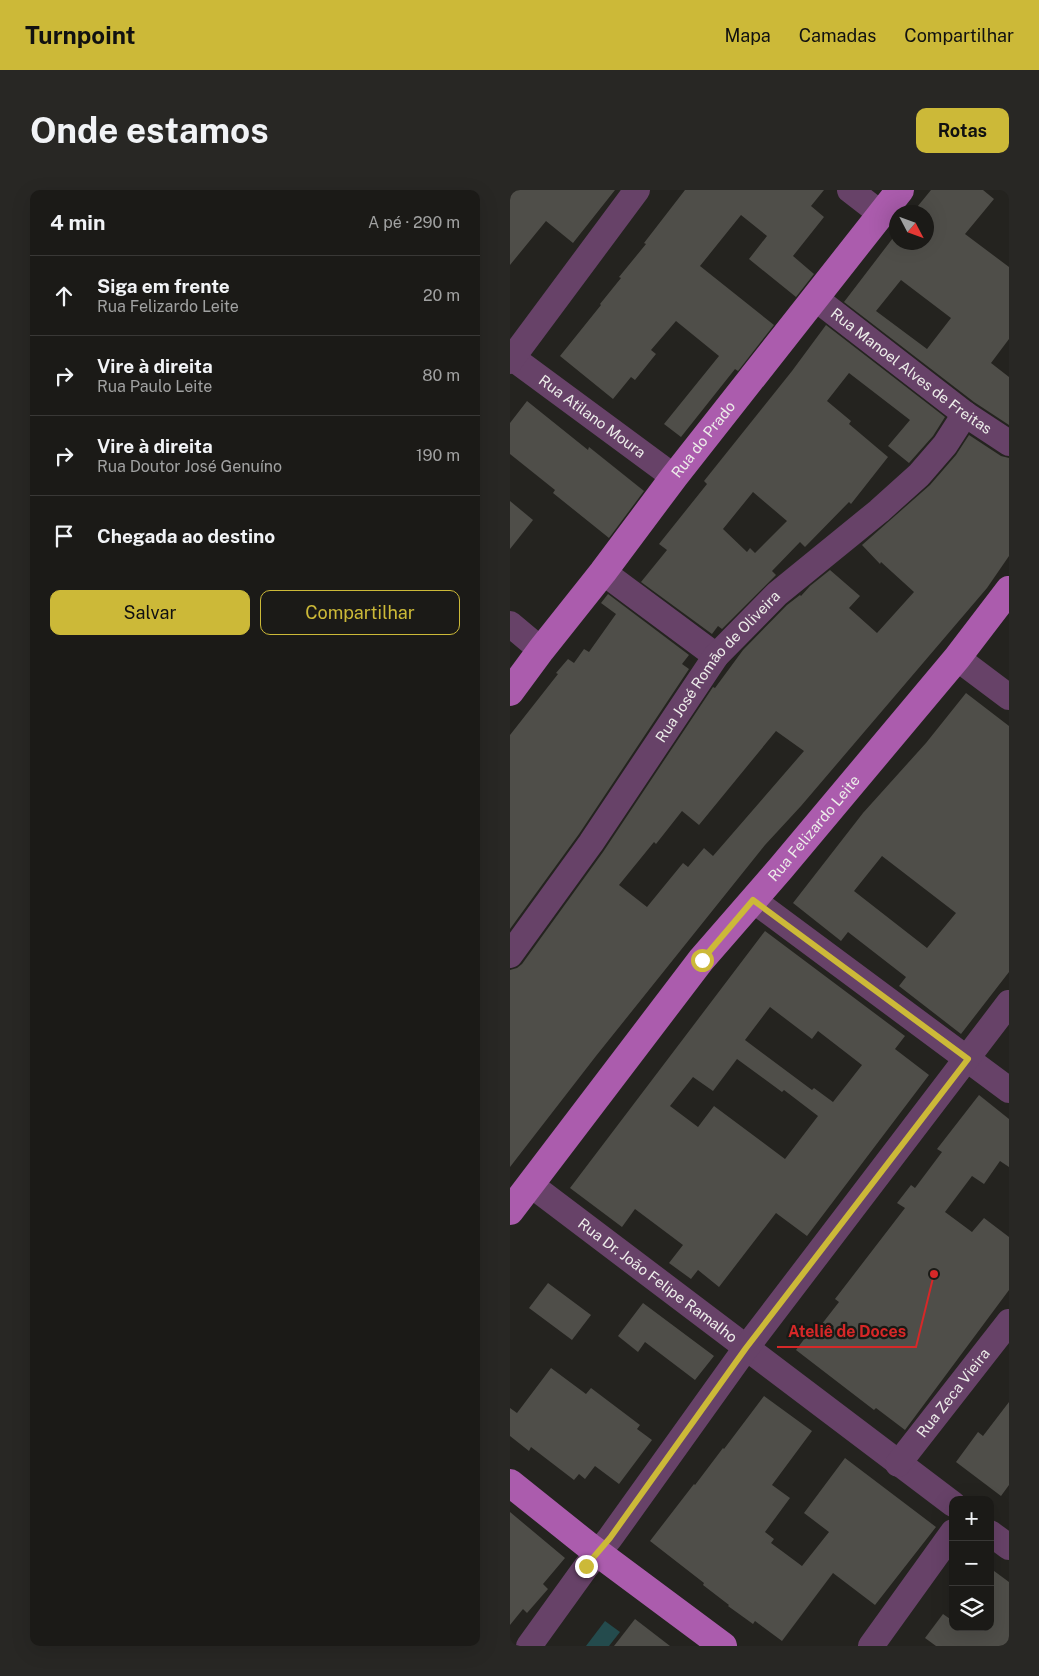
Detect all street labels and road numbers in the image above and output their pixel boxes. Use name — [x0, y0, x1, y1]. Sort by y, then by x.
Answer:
street label: Rua Manoel Alves de Freitas — [828, 305, 995, 437]
street label: Rua Atilano Moura — [536, 371, 649, 461]
street label: Rua do Prado — [668, 398, 738, 481]
street label: Rua José Romão de Oliveira — [652, 587, 783, 745]
street label: Rua Felizardo Leite — [764, 772, 863, 885]
street label: Rua Dr. João Felipe Ramalho — [575, 1215, 741, 1346]
street label: Rua Zeca Vieira — [913, 1345, 993, 1441]

